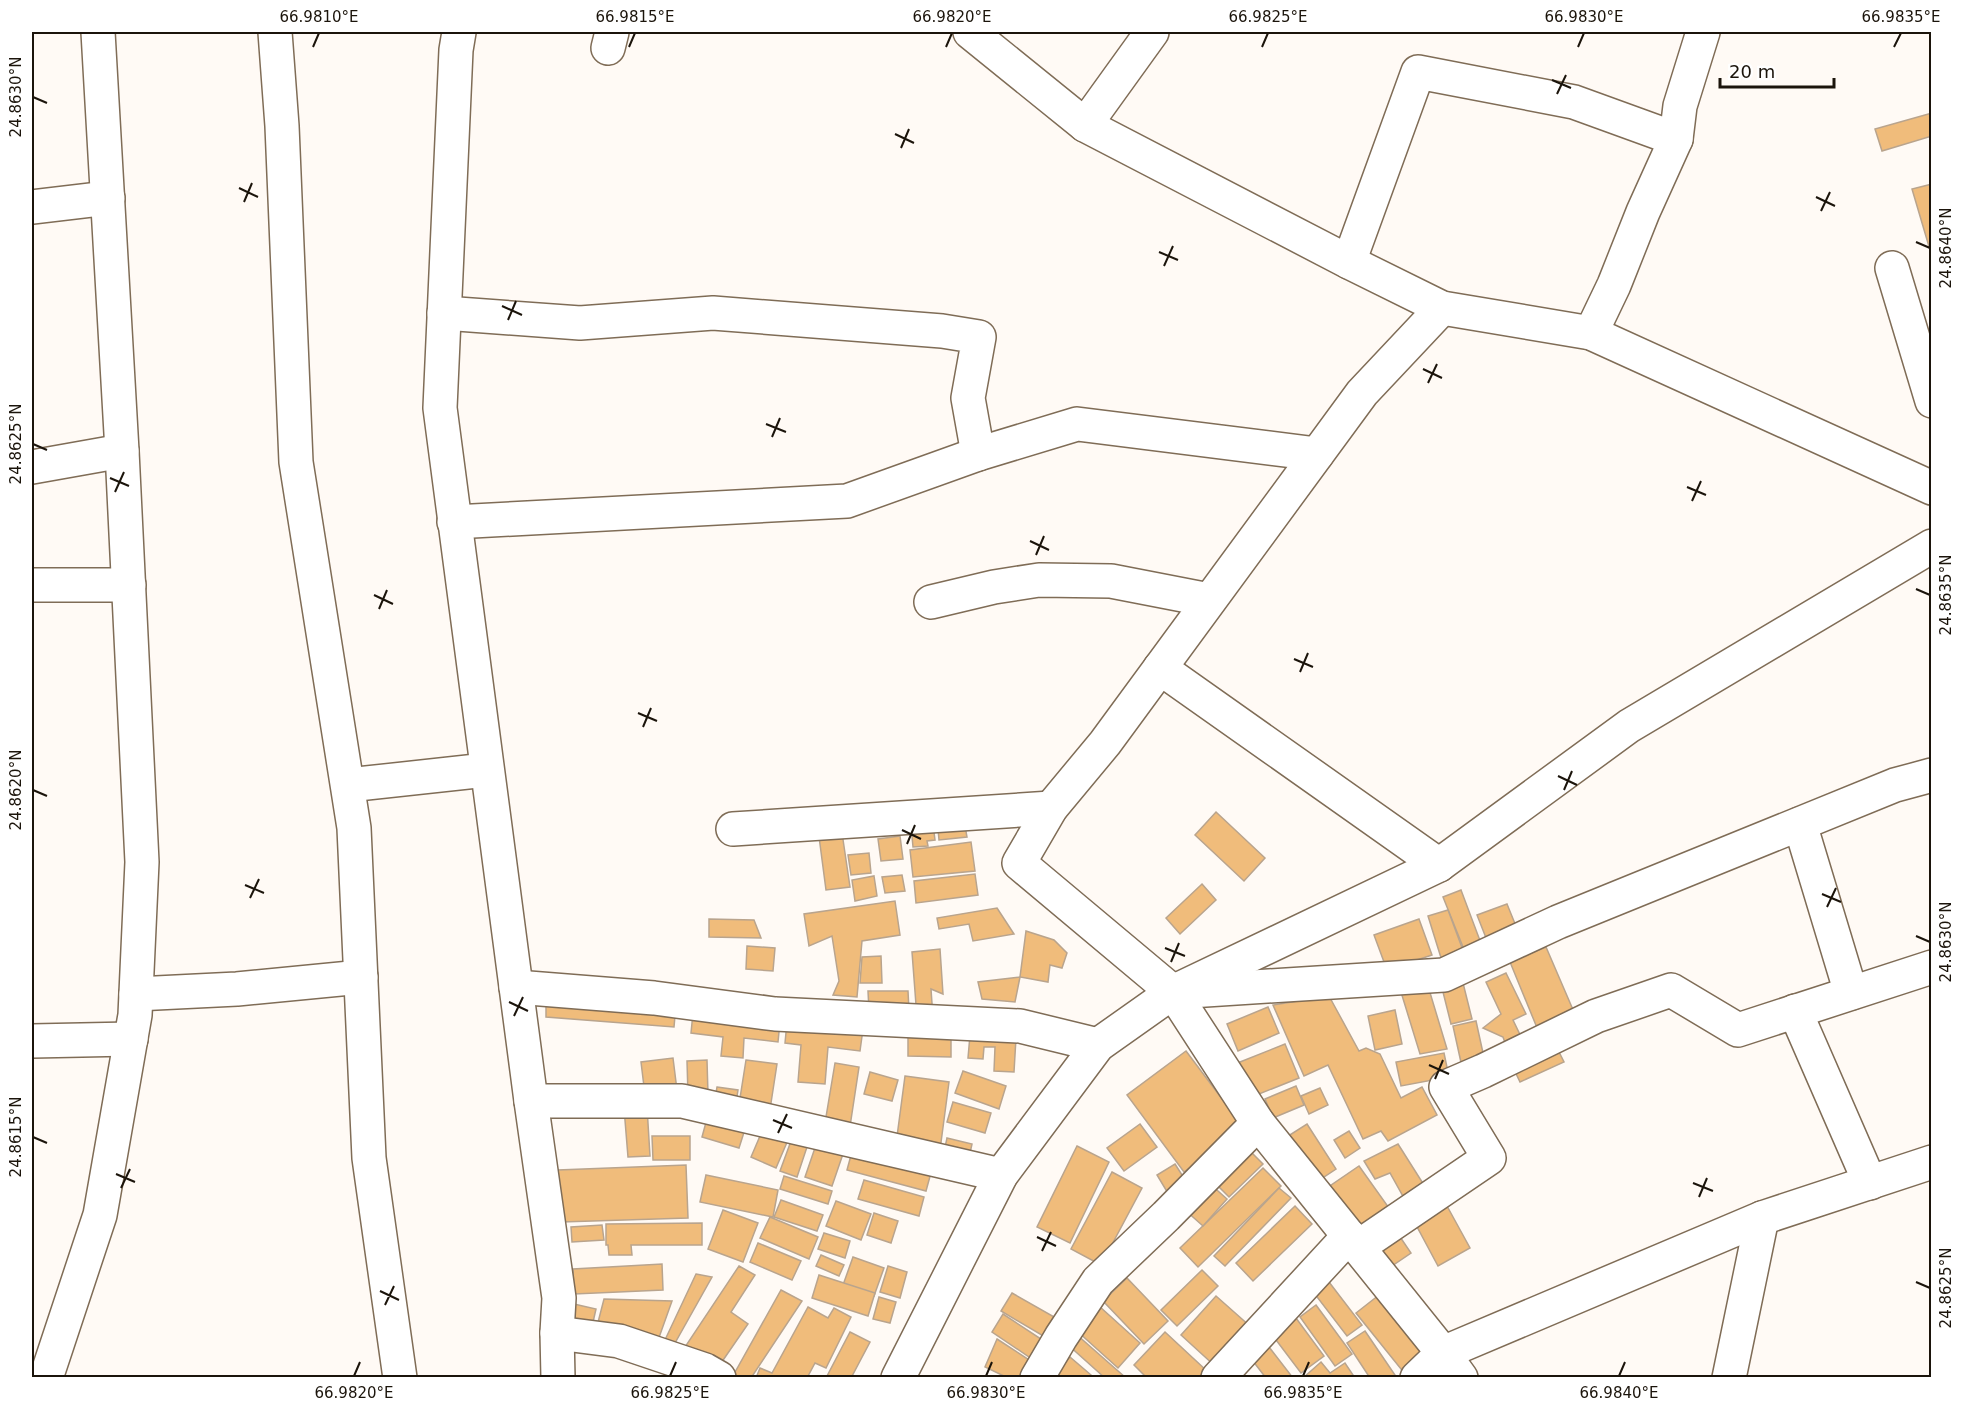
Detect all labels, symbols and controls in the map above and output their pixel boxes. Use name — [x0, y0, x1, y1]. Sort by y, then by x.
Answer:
text: 66.9810°E — [279, 8, 359, 26]
text: 66.9815°E — [595, 8, 675, 26]
text: 66.9820°E — [912, 8, 992, 26]
text: 66.9825°E — [1228, 8, 1308, 26]
text: 66.9830°E — [1544, 8, 1624, 26]
text: 66.9835°E — [1861, 8, 1941, 26]
scale bar — [1720, 51, 1834, 89]
text: 24.8630°N — [7, 57, 25, 137]
text: 20 m — [1729, 61, 1775, 82]
text: 24.8640°N — [1937, 208, 1955, 288]
text: 24.8625°N — [7, 404, 25, 484]
text: 24.8635°N — [1937, 555, 1955, 635]
text: 24.8620°N — [7, 750, 25, 830]
text: 24.8630°N — [1937, 902, 1955, 982]
text: 24.8615°N — [7, 1097, 25, 1177]
text: 24.8625°N — [1937, 1248, 1955, 1328]
text: 66.9820°E — [314, 1384, 394, 1402]
text: 66.9825°E — [630, 1384, 710, 1402]
text: 66.9830°E — [946, 1384, 1026, 1402]
text: 66.9835°E — [1263, 1384, 1343, 1402]
text: 66.9840°E — [1579, 1384, 1659, 1402]

